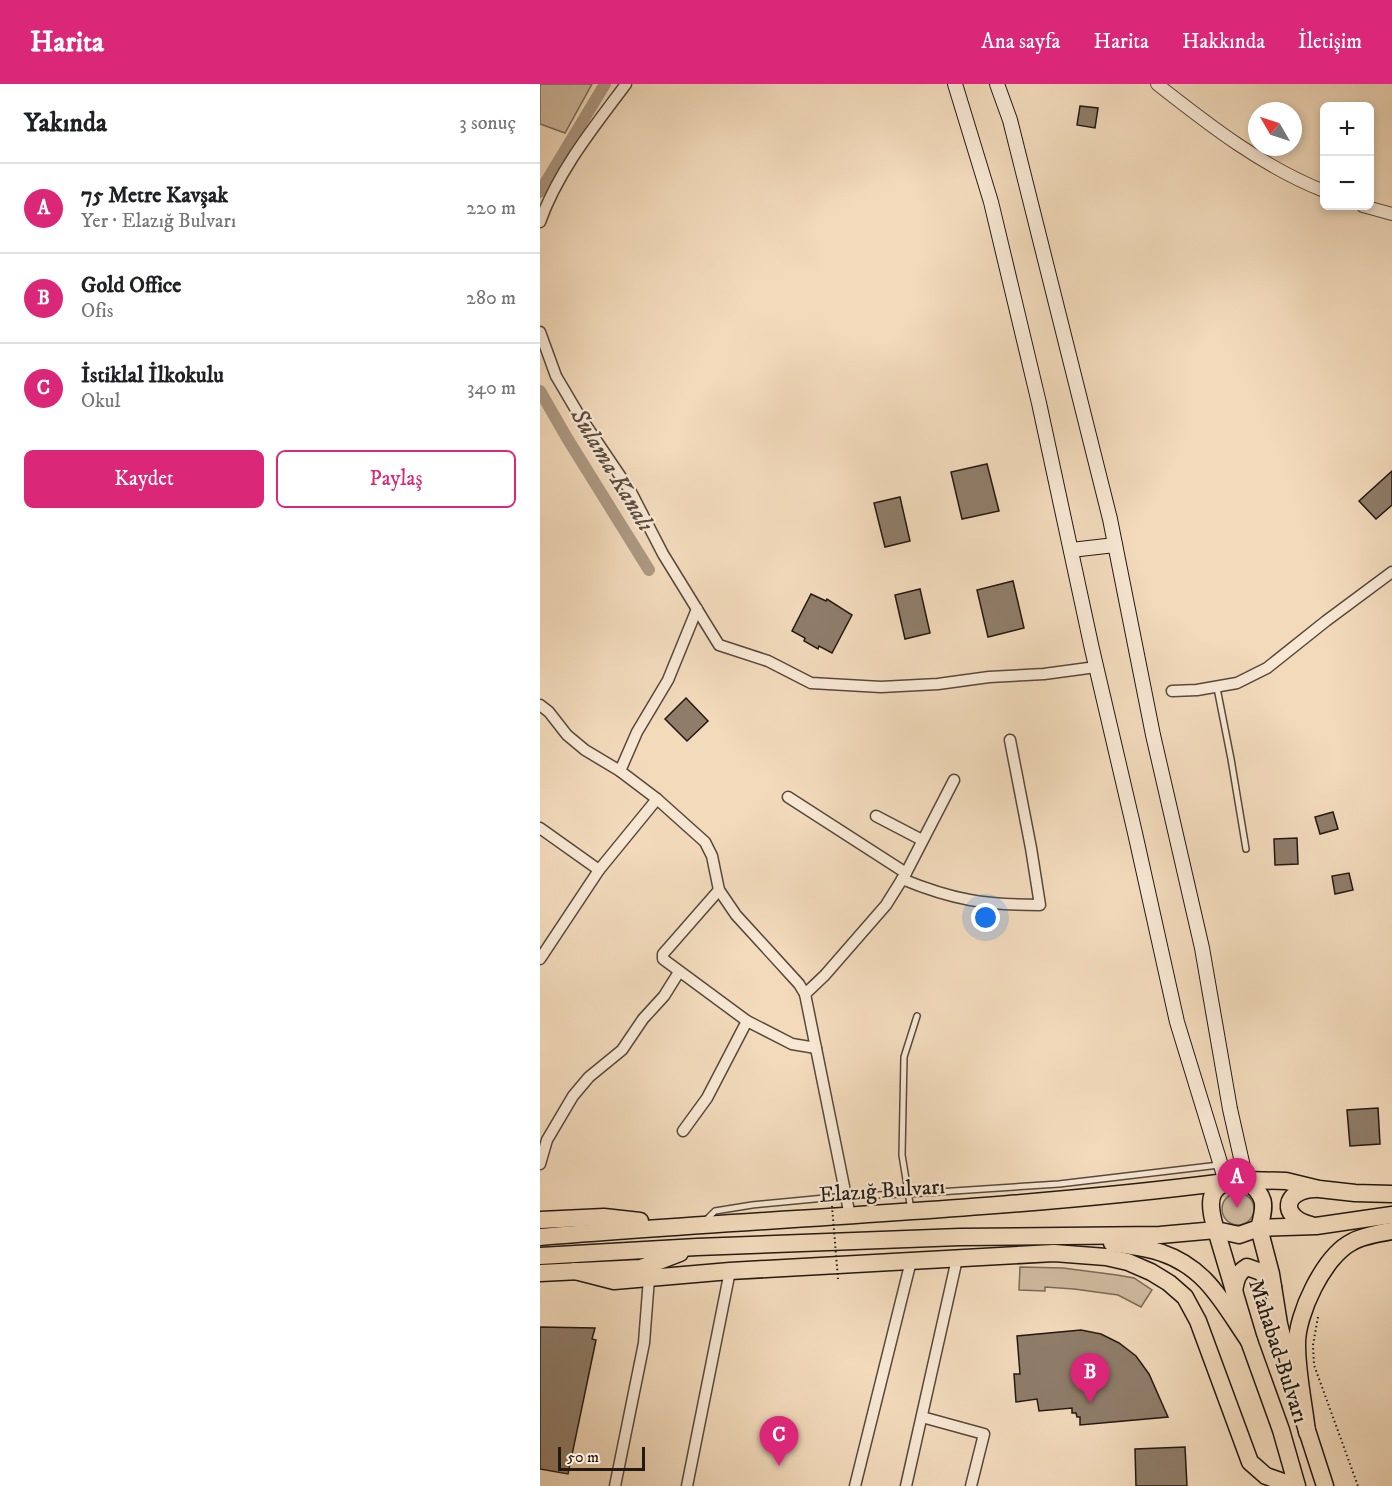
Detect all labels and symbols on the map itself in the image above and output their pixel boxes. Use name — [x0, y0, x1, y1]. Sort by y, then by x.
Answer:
north arrow — [1248, 102, 1302, 156]
water label: Sulama Kanalı — [563, 402, 661, 537]
your location — [971, 903, 1000, 932]
pin: A — [1218, 1158, 1256, 1208]
street label: Elazığ Bulvarı — [818, 1173, 946, 1209]
street label: Mahabad Bulvarı — [1242, 1276, 1314, 1426]
pin: B — [1070, 1354, 1110, 1403]
pin: C — [760, 1416, 798, 1466]
scale bar — [558, 1444, 645, 1472]

